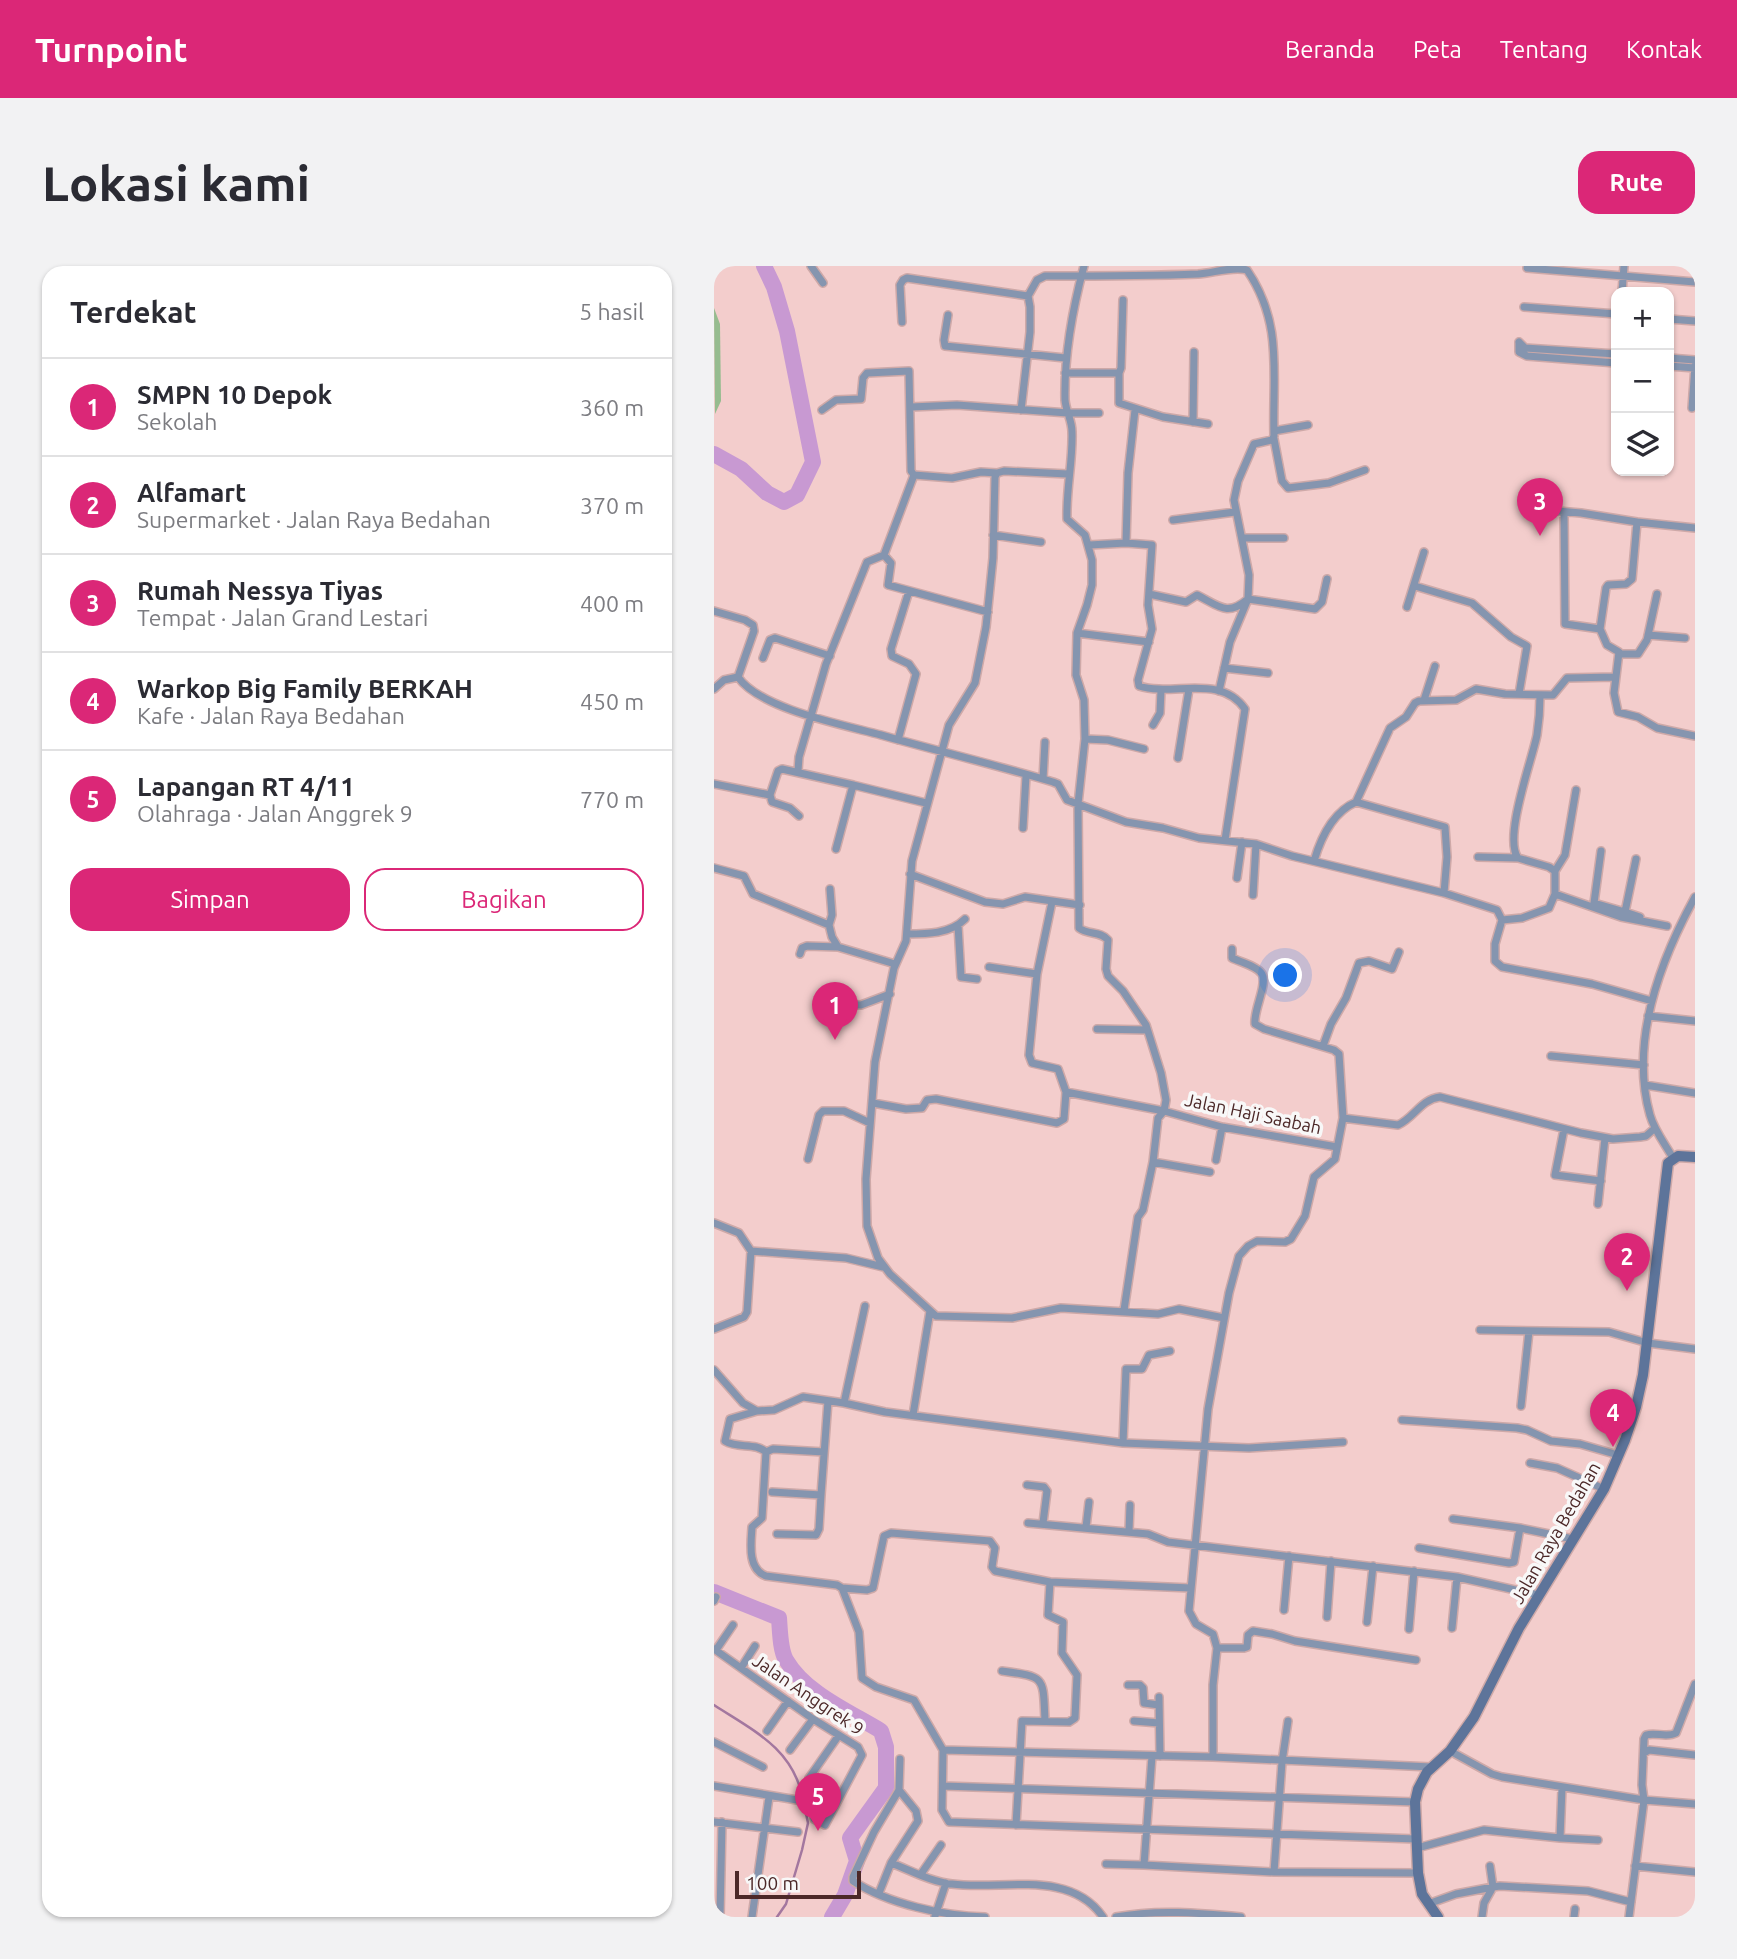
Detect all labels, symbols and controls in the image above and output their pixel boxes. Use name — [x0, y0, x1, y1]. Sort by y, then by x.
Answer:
text: Turnpoint — [35, 31, 187, 68]
text: Beranda — [1285, 36, 1375, 63]
text: Peta — [1413, 36, 1462, 63]
text: Tentang — [1500, 36, 1588, 63]
text: Kontak — [1626, 36, 1702, 63]
button: Rute — [1578, 151, 1695, 214]
text: Lokasi kami — [42, 155, 310, 210]
map controls — [1611, 287, 1674, 476]
button: + — [1611, 287, 1674, 350]
text: Terdekat — [70, 295, 196, 329]
text: 5 hasil — [579, 299, 644, 324]
button: − — [1611, 350, 1674, 413]
text: SMPN 10 Depok — [137, 380, 332, 409]
text: 1 — [87, 395, 99, 420]
text: 360 m — [580, 395, 644, 420]
text: Sekolah — [137, 409, 217, 434]
button: layers — [1611, 413, 1674, 476]
text: Alfamart — [137, 478, 246, 507]
pin: 3 — [1517, 478, 1563, 536]
text: 2 — [87, 493, 99, 518]
text: 370 m — [580, 493, 644, 518]
text: Supermarket · Jalan Raya Bedahan — [137, 507, 491, 532]
text: Rumah Nessya Tiyas — [137, 576, 383, 605]
text: 3 — [87, 591, 99, 616]
text: 400 m — [580, 591, 644, 616]
text: Tempat · Jalan Grand Lestari — [137, 605, 428, 630]
text: Warkop Big Family BERKAH — [137, 674, 473, 703]
text: 4 — [87, 689, 99, 714]
text: 450 m — [580, 689, 644, 714]
text: Kafe · Jalan Raya Bedahan — [137, 703, 405, 728]
text: Lapangan RT 4/11 — [137, 772, 355, 801]
text: 5 — [87, 787, 99, 812]
text: 770 m — [580, 787, 644, 812]
text: Olahraga · Jalan Anggrek 9 — [137, 801, 413, 826]
button: Simpan — [70, 868, 350, 931]
button: Bagikan — [364, 868, 644, 931]
your location — [1268, 958, 1302, 992]
pin: 1 — [812, 982, 858, 1040]
street label: Jalan Haji Saabah — [1183, 1089, 1323, 1137]
pin: 2 — [1604, 1233, 1650, 1291]
pin: 4 — [1590, 1389, 1636, 1447]
street label: Jalan Raya Bedahan — [1506, 1458, 1604, 1607]
street label: Jalan Anggrek 9 — [749, 1650, 868, 1739]
pin: 5 — [795, 1773, 841, 1831]
scale bar — [735, 1868, 861, 1900]
text: 100 m — [746, 1872, 799, 1894]

